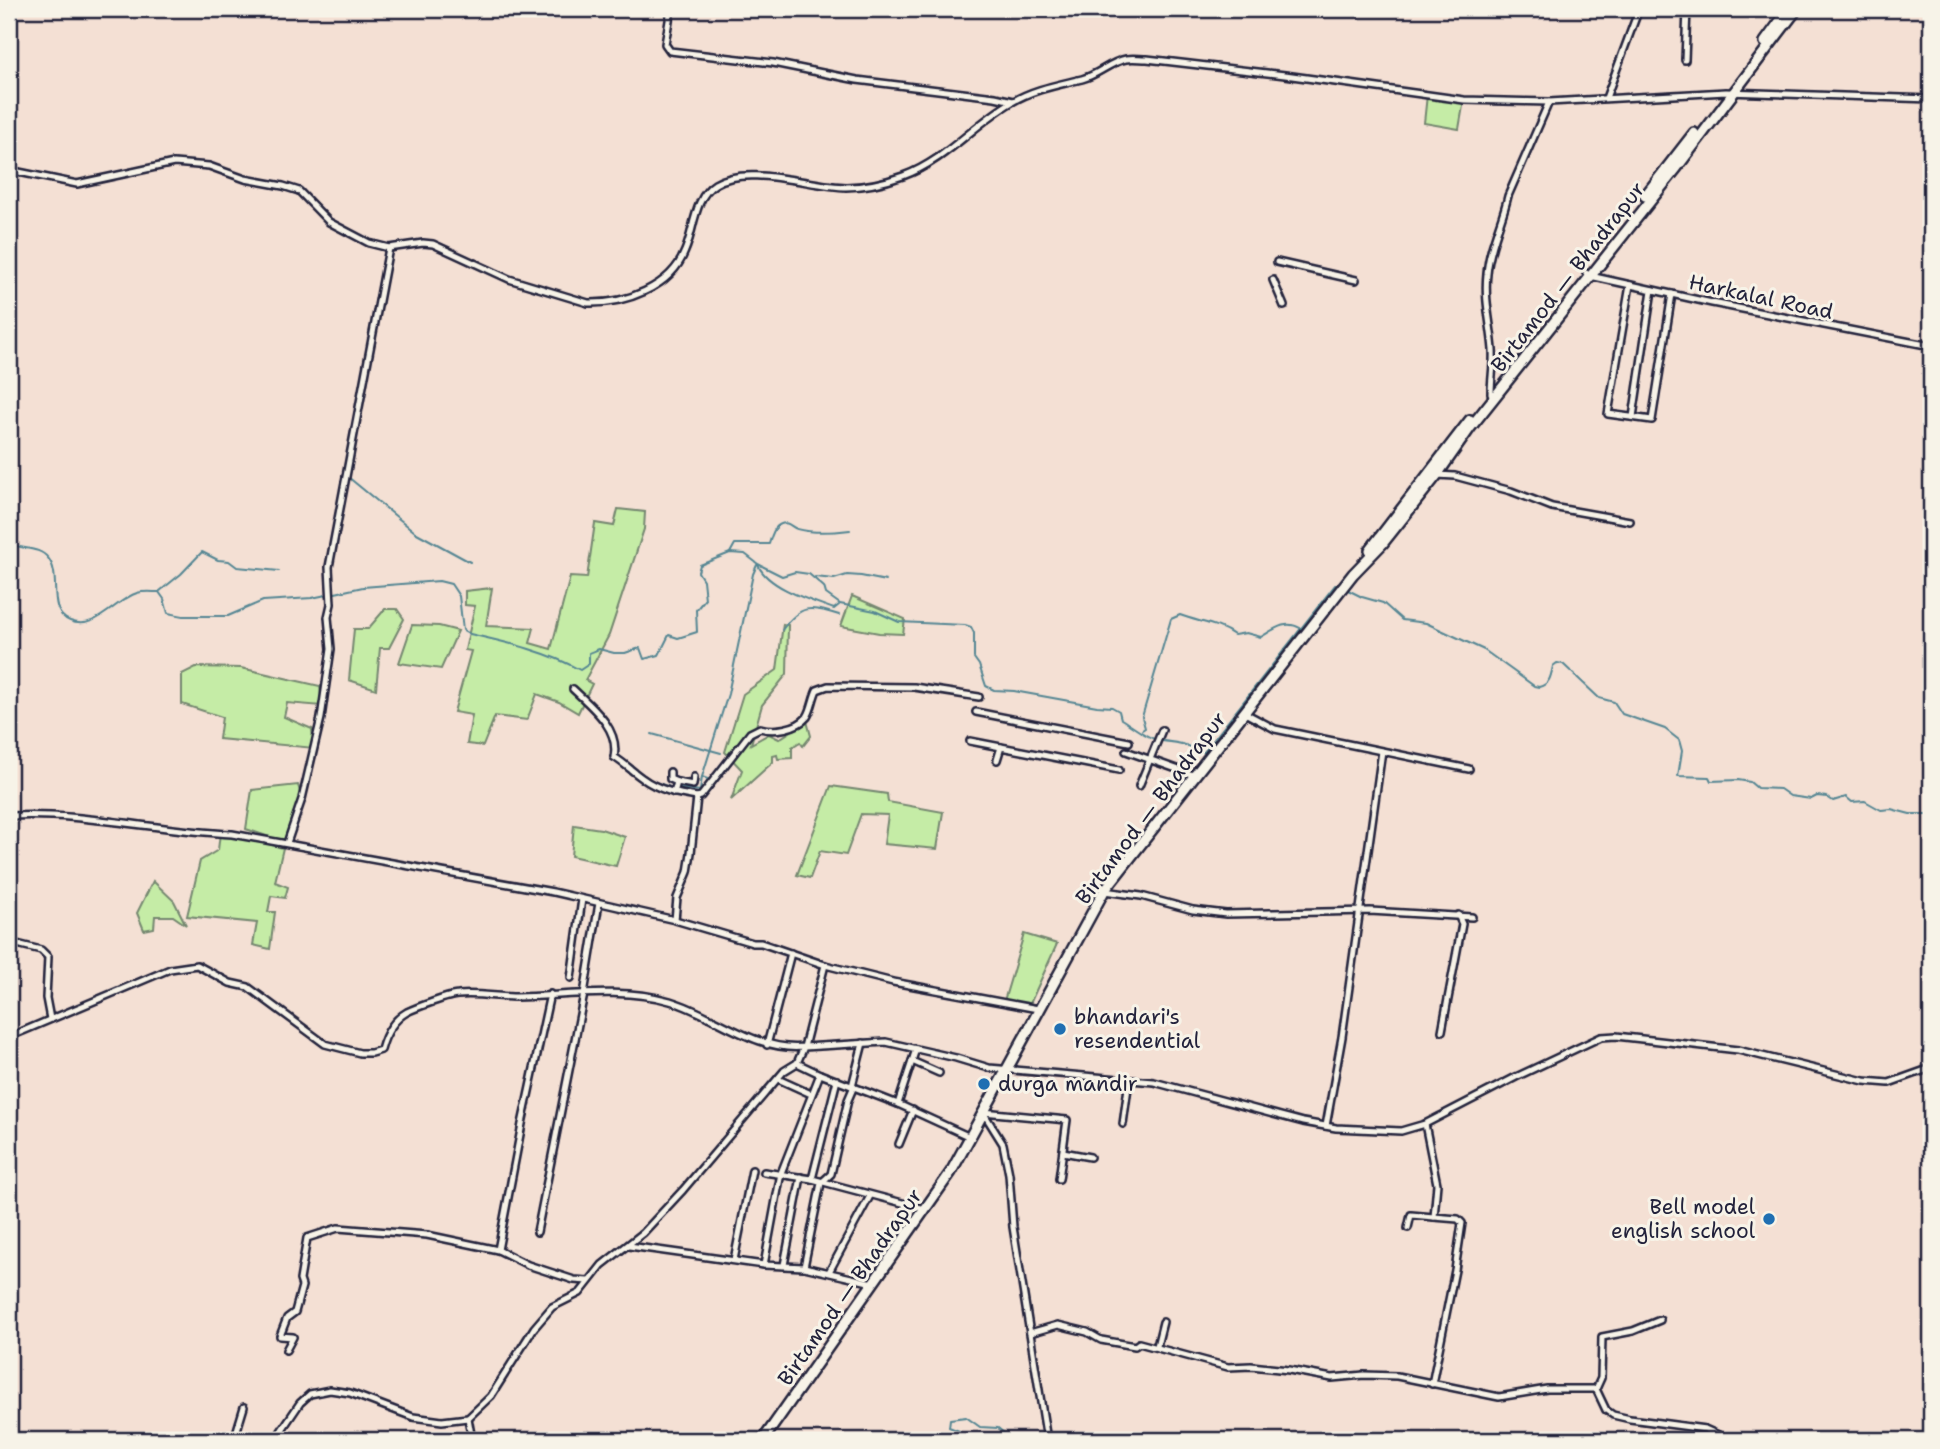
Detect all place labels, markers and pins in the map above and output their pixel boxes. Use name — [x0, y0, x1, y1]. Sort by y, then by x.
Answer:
place label: bhandari's resendential — [1074, 1003, 1201, 1055]
marker: bhandari's resendential — [1052, 1021, 1068, 1037]
place label: durga mandir — [998, 1070, 1138, 1098]
marker: durga mandir — [976, 1076, 992, 1092]
place label: Bell model english school — [1611, 1193, 1756, 1245]
marker: Bell model english school — [1761, 1211, 1777, 1227]

